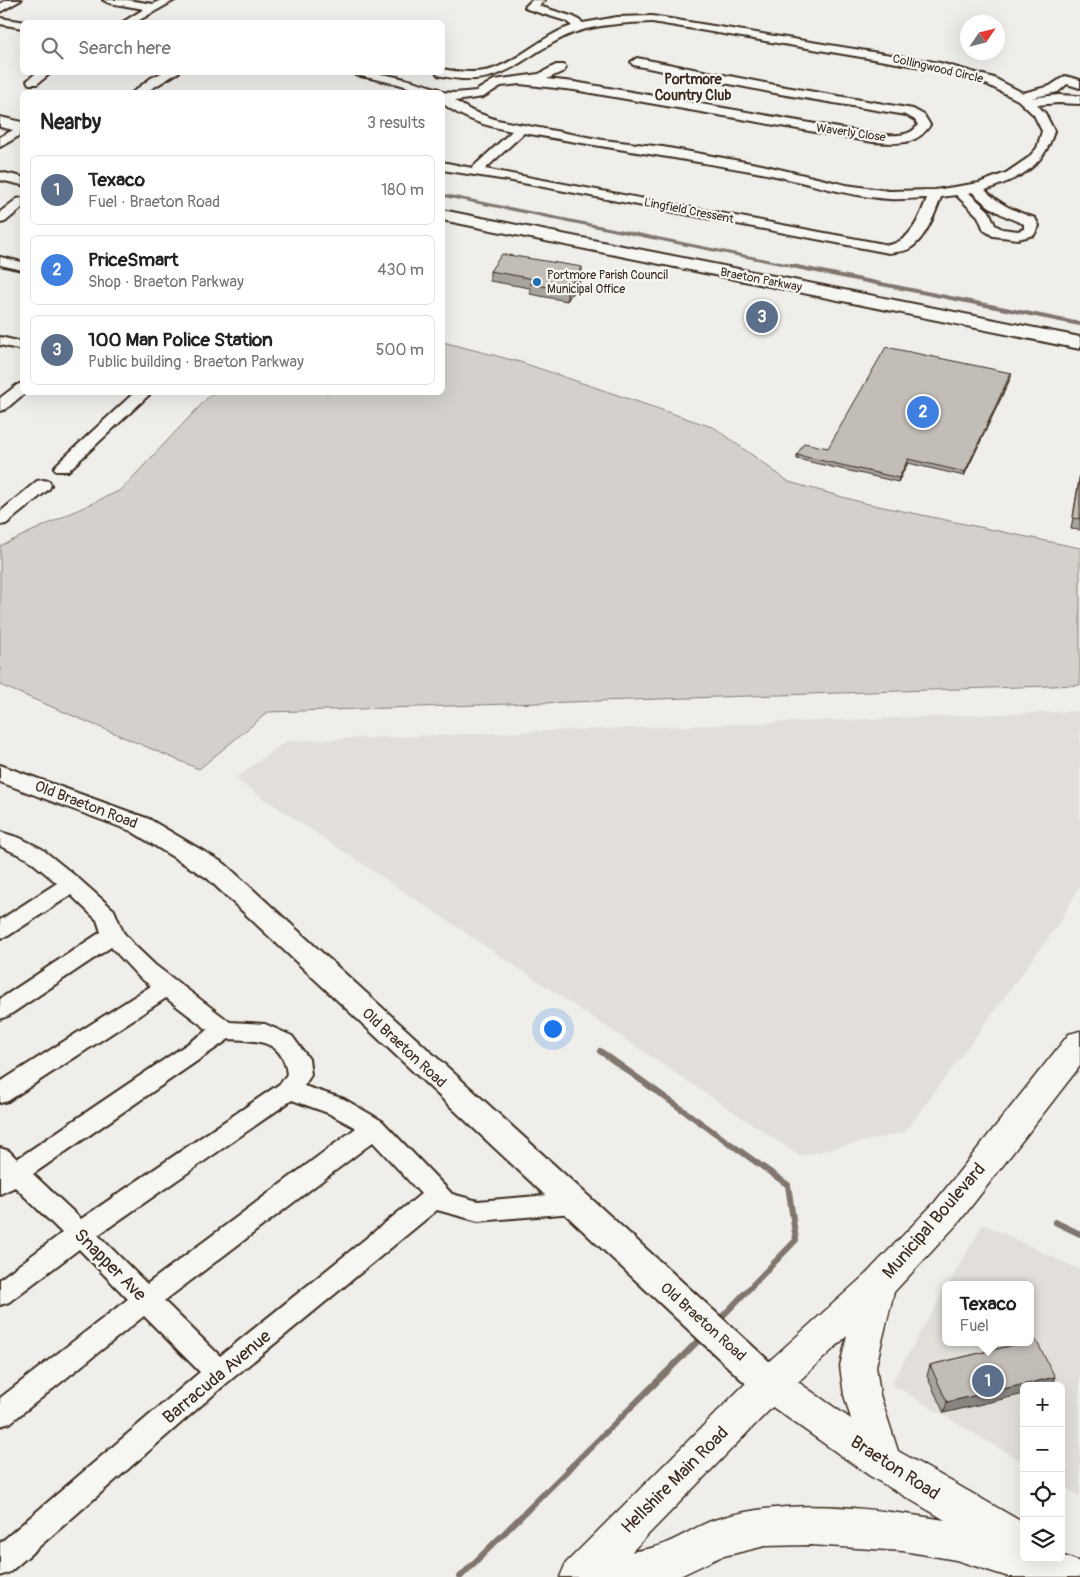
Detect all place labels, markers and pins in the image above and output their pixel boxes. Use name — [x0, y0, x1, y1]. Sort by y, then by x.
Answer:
place label: Portmore Parish Council Municipal Office — [547, 268, 669, 297]
marker: Portmore Parish Council Municipal Office — [531, 276, 543, 288]
pin: 3 — [746, 298, 778, 336]
pin: 2 — [907, 393, 939, 431]
pin: 1 — [972, 1362, 1004, 1400]

